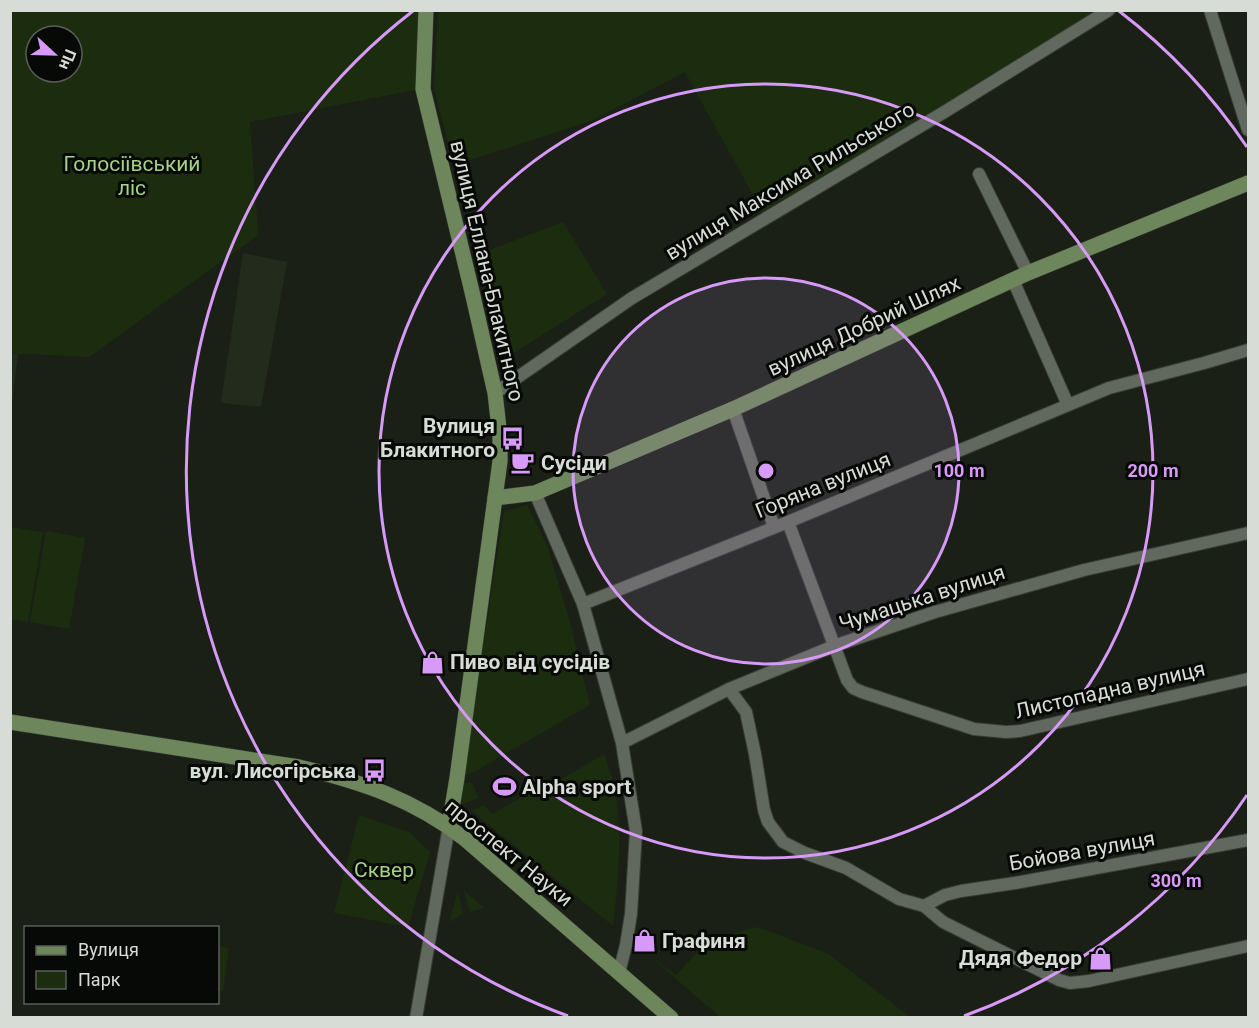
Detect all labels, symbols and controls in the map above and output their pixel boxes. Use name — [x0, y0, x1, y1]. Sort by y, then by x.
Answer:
north arrow — [24, 24, 84, 84]
text: Пн — [55, 46, 80, 72]
street label: вулиця Максима Рильського — [661, 97, 919, 265]
street label: вулиця Еллана-Блакитного — [445, 138, 529, 404]
park label: Голосіївський ліс — [64, 152, 200, 200]
street label: вулиця Добрий Шлях — [764, 271, 964, 381]
place label: Вулиця Блакитного — [380, 414, 495, 462]
bus stop icon: Вулиця Блакитного — [500, 425, 526, 451]
street label: Горяна вулиця — [752, 447, 894, 523]
cafe icon: Сусіди — [510, 450, 536, 476]
place label: Сусіди — [541, 451, 607, 475]
text: 100 m — [933, 460, 985, 481]
text: 200 m — [1127, 460, 1179, 481]
centre of rings — [756, 461, 776, 481]
street label: Чумацька вулиця — [836, 560, 1008, 636]
shop icon: Пиво від сусідів — [419, 649, 445, 675]
place label: Пиво від сусідів — [450, 650, 610, 674]
street label: Листопадна вулиця — [1013, 656, 1207, 724]
bus stop icon: вул. Лисогірська — [361, 758, 387, 784]
place label: вул. Лисогірська — [189, 759, 356, 783]
sports icon: Alpha sport — [491, 774, 517, 800]
place label: Alpha sport — [522, 775, 631, 799]
street label: проспект Науки — [441, 794, 577, 912]
street label: Бойова вулиця — [1007, 826, 1157, 876]
park label: Сквер — [354, 858, 414, 882]
text: 300 m — [1150, 870, 1202, 891]
legend — [24, 926, 219, 1004]
shop icon: Графиня — [631, 928, 657, 954]
place label: Графиня — [662, 929, 746, 953]
text: Вулиця — [78, 939, 139, 960]
shop icon: Дядя Федор — [1087, 945, 1113, 971]
place label: Дядя Федор — [959, 946, 1082, 970]
text: Парк — [78, 969, 121, 990]

